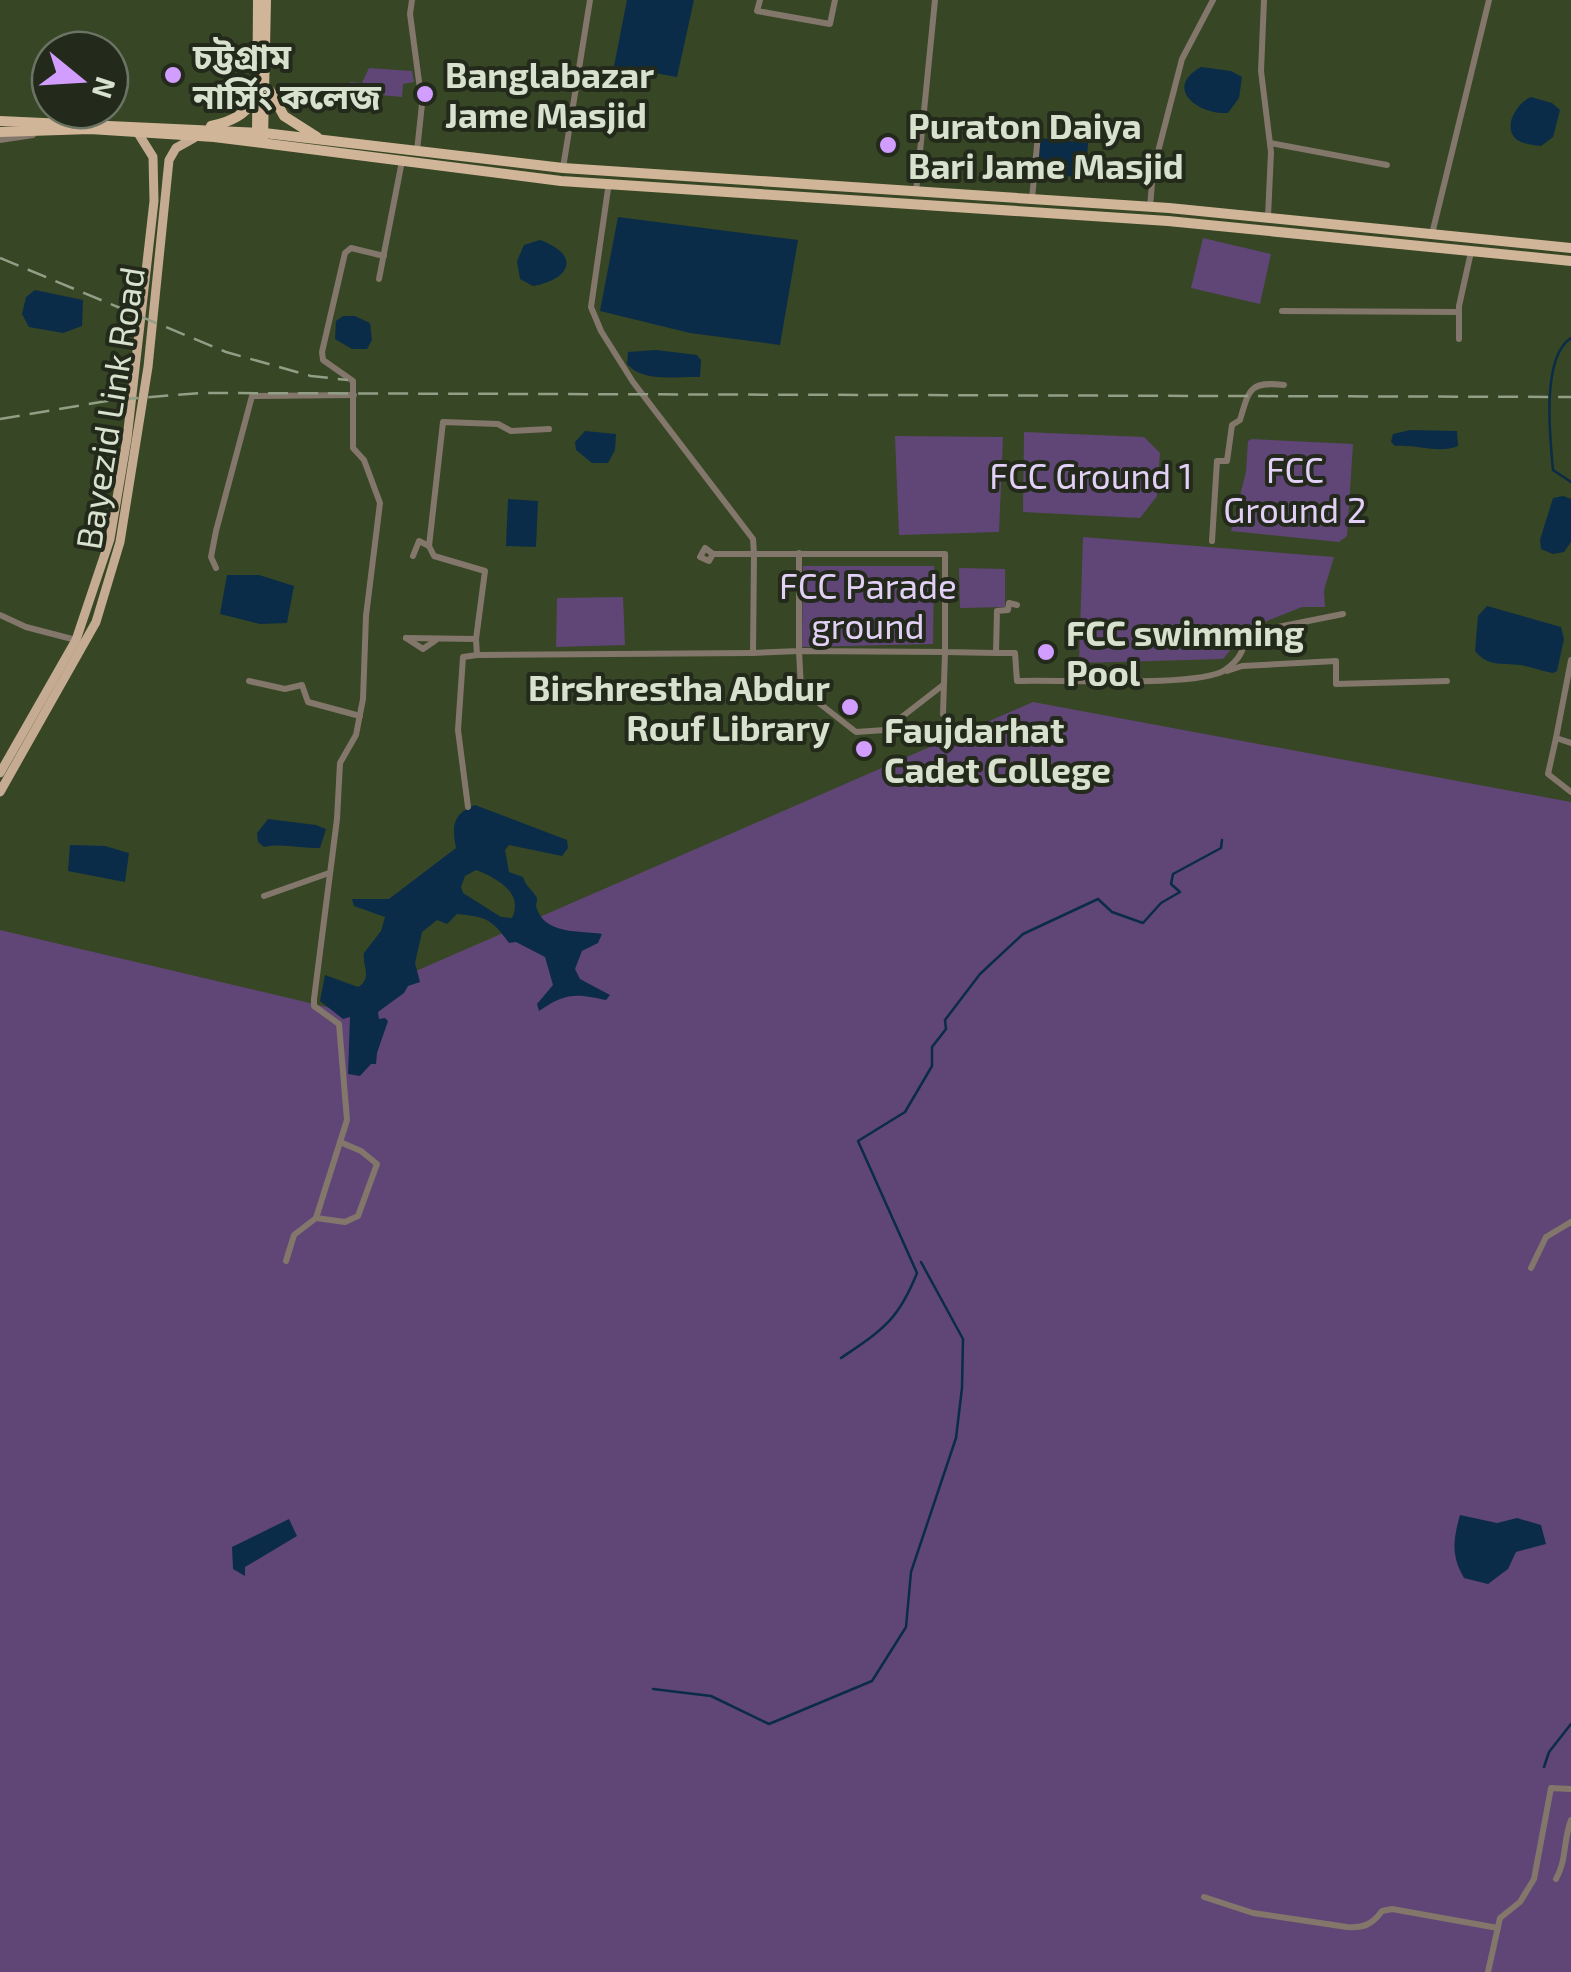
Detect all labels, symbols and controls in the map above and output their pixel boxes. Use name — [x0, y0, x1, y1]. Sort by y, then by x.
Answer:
north arrow — [30, 30, 130, 130]
place label: চট্টগ্রাম নার্সিং কলেজ — [192, 34, 381, 116]
place label: Banglabazar Jame Masjid — [445, 53, 654, 135]
marker: চট্টগ্রাম নার্সিং কলেজ — [162, 64, 184, 86]
text: N — [85, 73, 124, 103]
marker: Banglabazar Jame Masjid — [414, 83, 436, 105]
place label: Puraton Daiya Bari Jame Masjid — [908, 104, 1184, 186]
marker: Puraton Daiya Bari Jame Masjid — [877, 134, 899, 156]
street label: Bayezid Link Road — [66, 264, 152, 552]
park label: FCC Ground 2 — [1223, 448, 1367, 530]
park label: FCC Ground 1 — [989, 454, 1193, 496]
park label: FCC Parade ground — [779, 564, 957, 646]
place label: FCC swimming Pool — [1066, 611, 1304, 693]
marker: FCC swimming Pool — [1035, 641, 1057, 663]
place label: Birshrestha Abdur Rouf Library — [528, 666, 830, 749]
marker: Birshrestha Abdur Rouf Library — [839, 696, 861, 718]
place label: Faujdarhat Cadet College — [884, 708, 1111, 790]
marker: Faujdarhat Cadet College — [853, 738, 875, 760]

